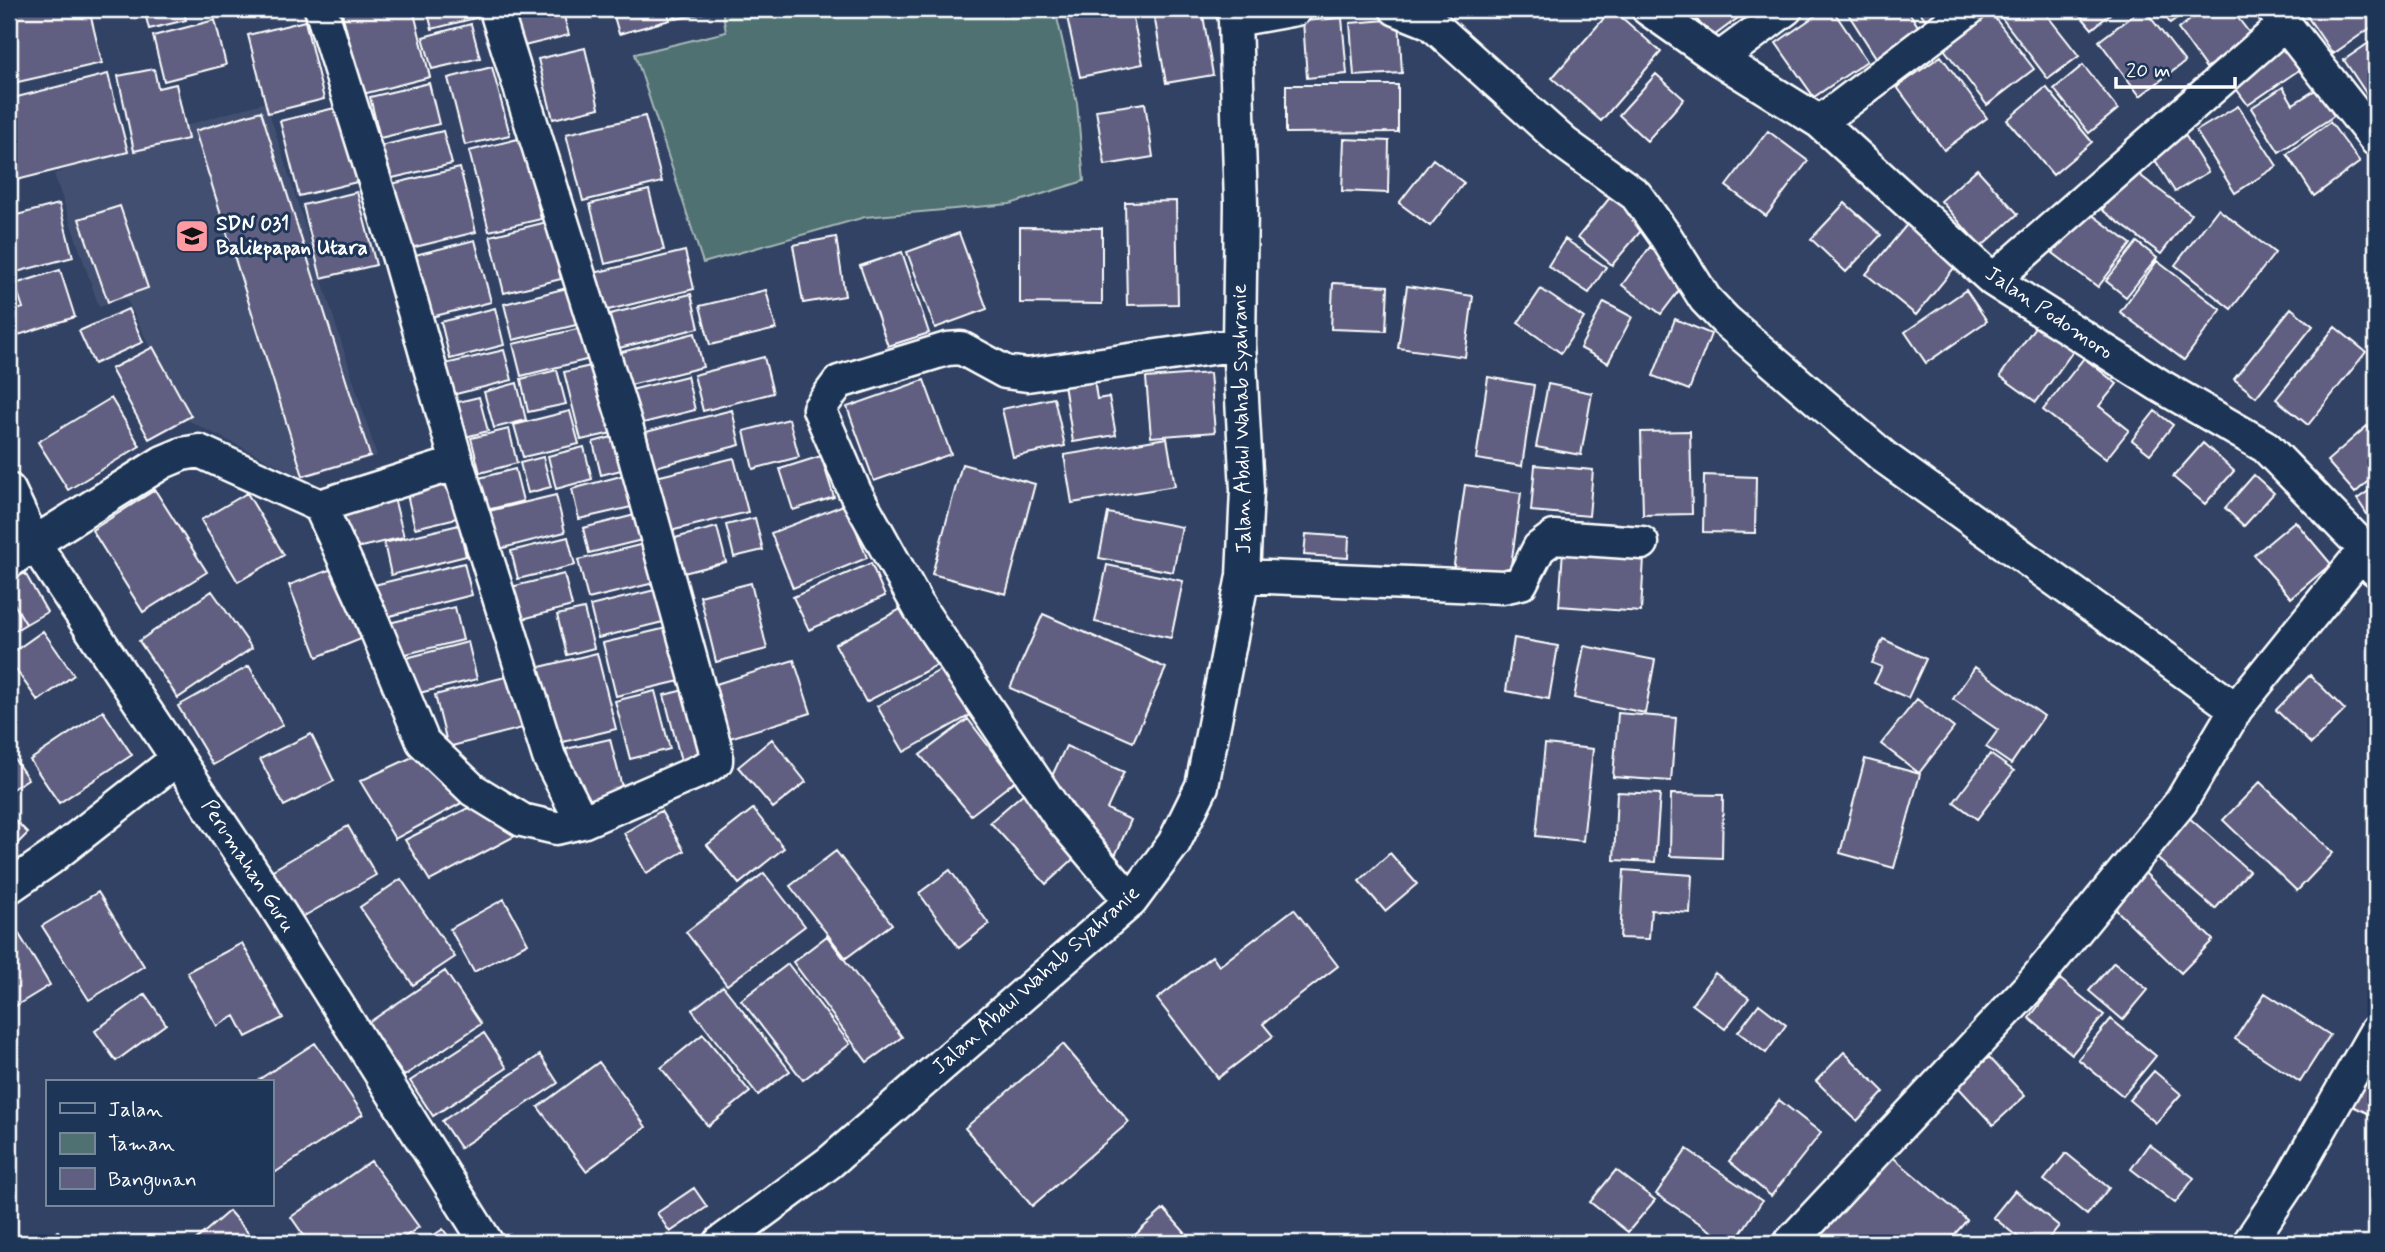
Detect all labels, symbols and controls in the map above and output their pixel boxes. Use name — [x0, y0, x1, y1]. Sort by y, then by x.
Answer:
scale bar — [2116, 46, 2234, 90]
text: 20 m — [2126, 57, 2171, 85]
place label: SDN 031 Balikpapan Utara — [216, 210, 368, 262]
school or university icon: SDN 031 Balikpapan Utara — [173, 217, 211, 255]
street label: Jalan Podomoro — [1980, 260, 2118, 366]
street label: Jalan Abdul Wahab Syahranie — [1226, 284, 1258, 554]
street label: Perumahan Guru — [195, 794, 301, 938]
street label: Jalan Abdul Wahab Syahranie — [926, 879, 1146, 1081]
legend — [46, 1080, 273, 1206]
text: Jalan — [108, 1096, 163, 1124]
text: Taman — [108, 1130, 175, 1158]
text: Bangunan — [108, 1166, 197, 1195]

